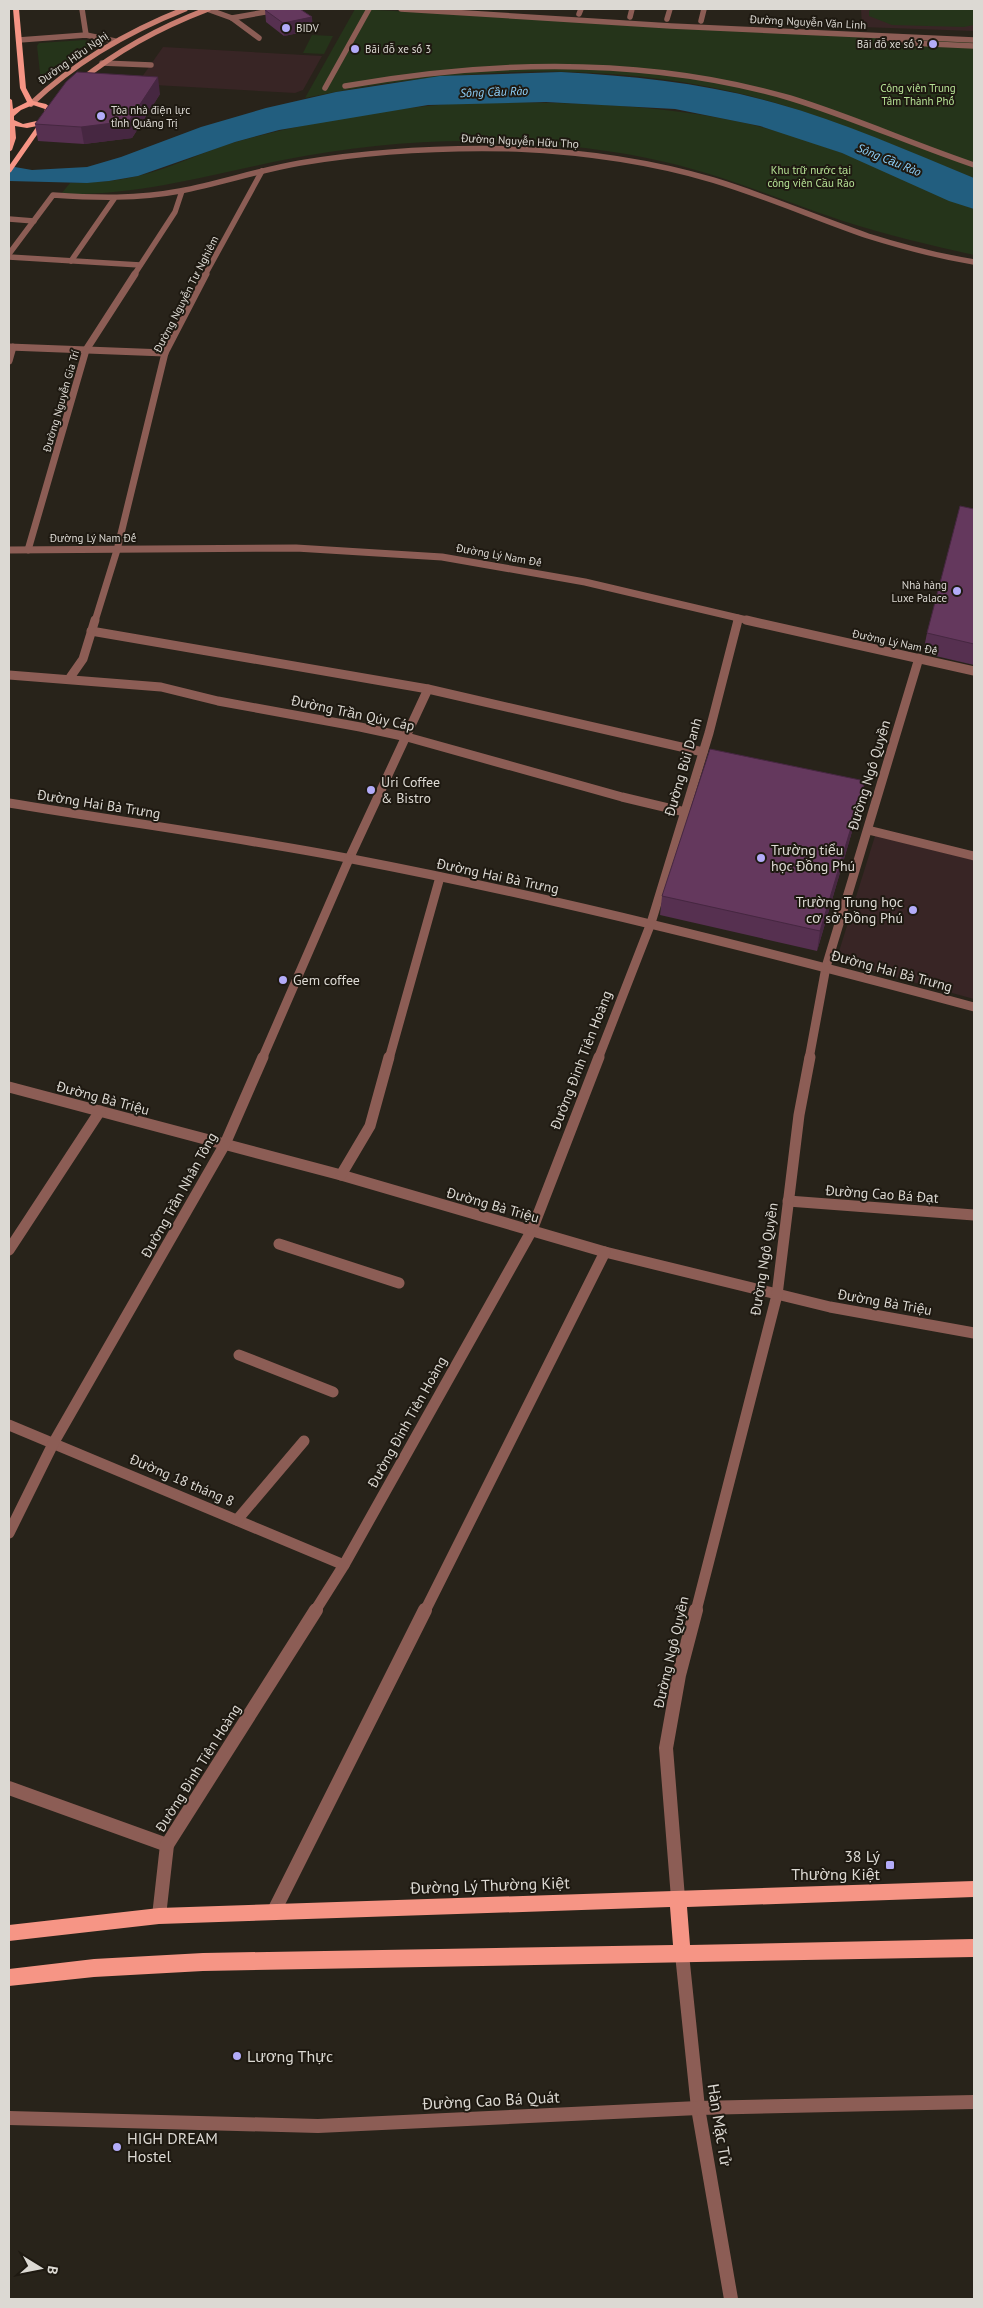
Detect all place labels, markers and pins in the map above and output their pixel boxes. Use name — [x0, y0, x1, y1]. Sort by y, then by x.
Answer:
place label: BIDV — [296, 21, 320, 35]
marker: BIDV — [280, 22, 292, 34]
place label: Bãi đỗ xe số 2 — [857, 37, 923, 51]
marker: Bãi đỗ xe số 2 — [927, 38, 939, 50]
place label: Bãi đỗ xe số 3 — [365, 42, 431, 56]
marker: Bãi đỗ xe số 3 — [349, 43, 361, 55]
place label: Tòa nhà điện lực tỉnh Quảng Trị — [111, 103, 190, 130]
marker: Tòa nhà điện lực tỉnh Quảng Trị — [95, 110, 107, 122]
place label: Nhà hàng Luxe Palace — [891, 578, 947, 605]
marker: Nhà hàng Luxe Palace — [951, 585, 963, 597]
place label: Uri Coffee & Bistro — [381, 773, 440, 807]
marker: Uri Coffee & Bistro — [365, 784, 377, 796]
place label: Trường tiểu học Đồng Phú — [771, 841, 855, 875]
marker: Trường tiểu học Đồng Phú — [755, 852, 767, 864]
place label: Trường Trung học cơ sở Đồng Phú — [796, 893, 903, 927]
marker: Trường Trung học cơ sở Đồng Phú — [907, 904, 919, 916]
place label: Gem coffee — [293, 971, 360, 989]
marker: Gem coffee — [277, 974, 289, 986]
place label: 38 Lý Thường Kiệt — [791, 1846, 881, 1884]
marker: 38 Lý Thường Kiệt — [884, 1859, 896, 1871]
place label: Lương Thực — [247, 2046, 333, 2066]
marker: Lương Thực — [231, 2050, 243, 2062]
place label: HIGH DREAM Hostel — [127, 2128, 218, 2166]
marker: HIGH DREAM Hostel — [111, 2141, 123, 2153]

